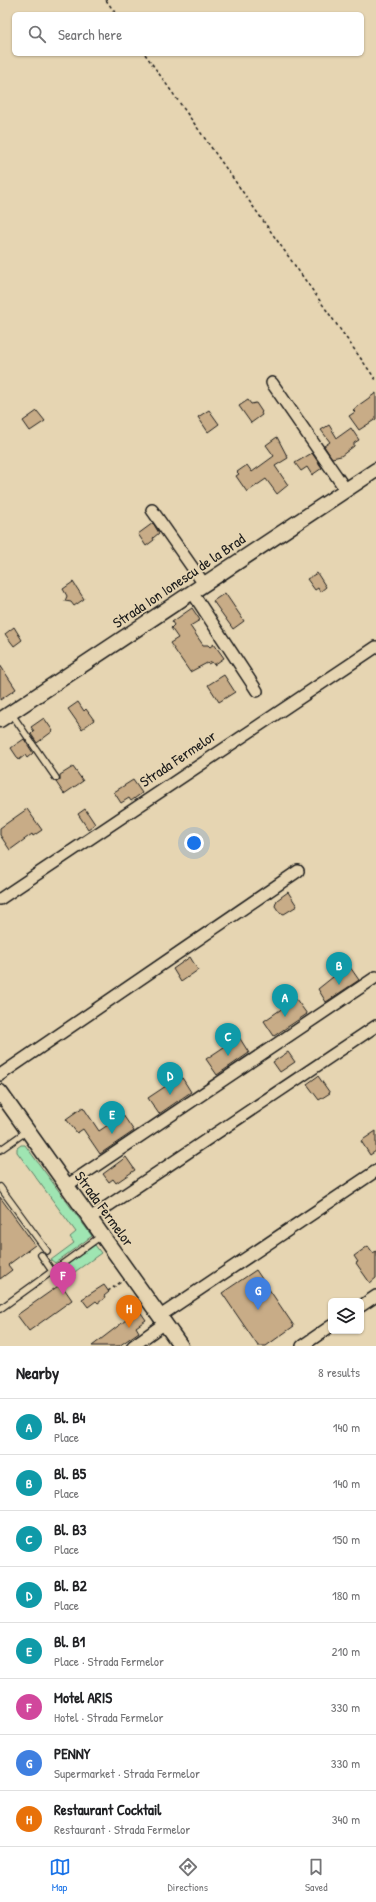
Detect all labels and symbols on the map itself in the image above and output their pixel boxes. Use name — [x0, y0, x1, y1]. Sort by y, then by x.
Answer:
street label: Strada Ion Ionescu de la Brad — [108, 528, 249, 633]
street label: Strada Fermelor — [135, 725, 220, 792]
your location — [184, 833, 204, 853]
pin: B — [326, 952, 352, 985]
pin: A — [272, 984, 298, 1017]
pin: C — [215, 1023, 241, 1056]
pin: D — [157, 1062, 183, 1095]
pin: E — [99, 1101, 125, 1134]
street label: Strada Fermelor — [70, 1167, 139, 1251]
pin: F — [50, 1262, 76, 1295]
pin: G — [245, 1277, 271, 1310]
pin: H — [116, 1295, 142, 1328]

